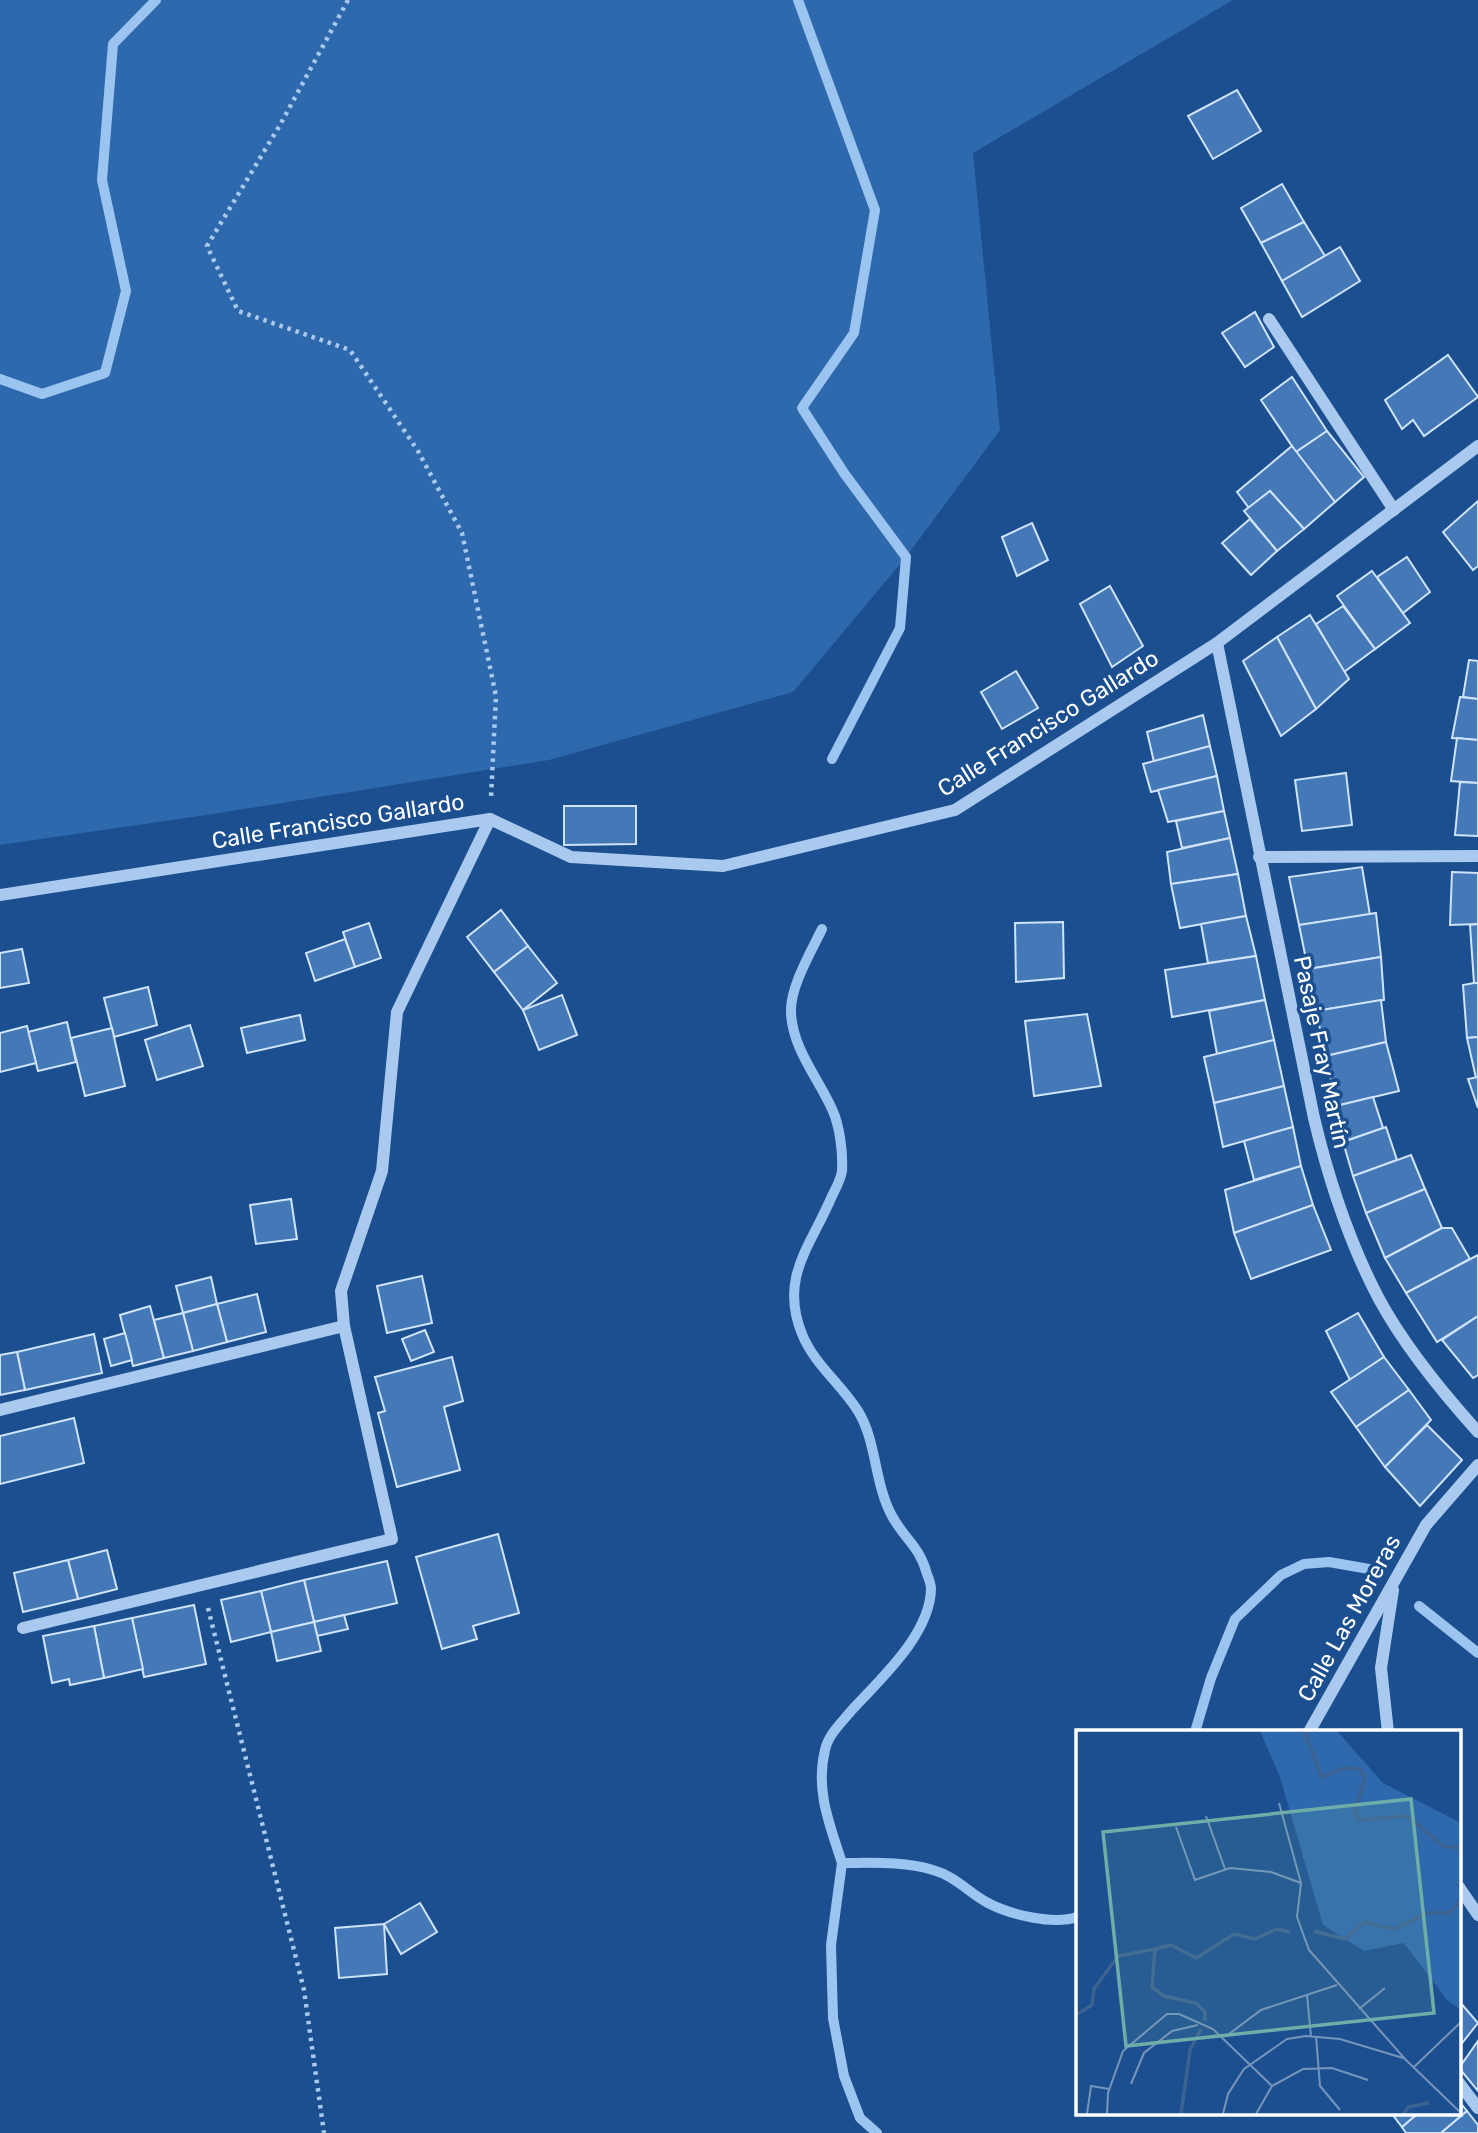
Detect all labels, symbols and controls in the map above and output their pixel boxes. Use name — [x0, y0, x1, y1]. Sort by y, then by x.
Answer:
street label: Calle Francisco Gallardo — [932, 644, 1164, 802]
street label: Calle Francisco Gallardo — [210, 787, 466, 855]
street label: Pasaje Fray Martín — [1288, 953, 1356, 1151]
street label: Calle Las Moreras — [1292, 1530, 1406, 1706]
inset map — [1076, 1730, 1460, 2116]

